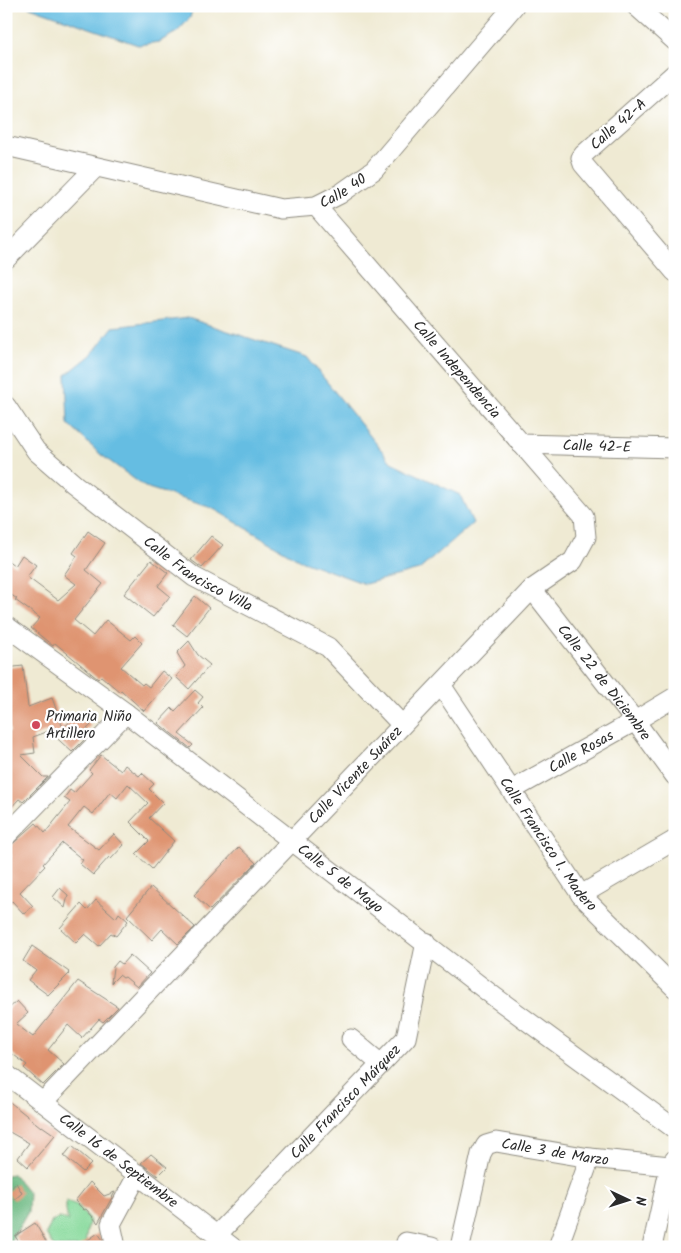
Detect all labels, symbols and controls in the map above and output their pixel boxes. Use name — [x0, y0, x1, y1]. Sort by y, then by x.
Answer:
street label: Calle 42-A — [585, 93, 653, 156]
street label: Calle 40 — [315, 167, 372, 216]
street label: Calle Independencia — [406, 315, 506, 424]
street label: Calle 42-E — [562, 434, 633, 460]
street label: Calle Francisco Villa — [138, 531, 257, 619]
street label: Calle 22 de Diciembre — [551, 619, 657, 746]
place label: Primaria Niño Artillero — [46, 705, 132, 746]
marker: Primaria Niño Artillero — [30, 719, 42, 731]
street label: Calle Vicente Suárez — [303, 720, 409, 830]
street label: Calle Rosas — [544, 724, 619, 780]
street label: Calle Francisco I. Madero — [492, 772, 603, 918]
street label: Calle 5 de Mayo — [292, 838, 388, 920]
street label: Calle Francisco Márquez — [285, 1039, 407, 1165]
street label: Calle 16 de Septiembre — [53, 1107, 183, 1215]
street label: Calle 3 de Marzo — [499, 1132, 610, 1173]
north arrow — [604, 1176, 654, 1226]
text: N — [629, 1196, 651, 1206]

